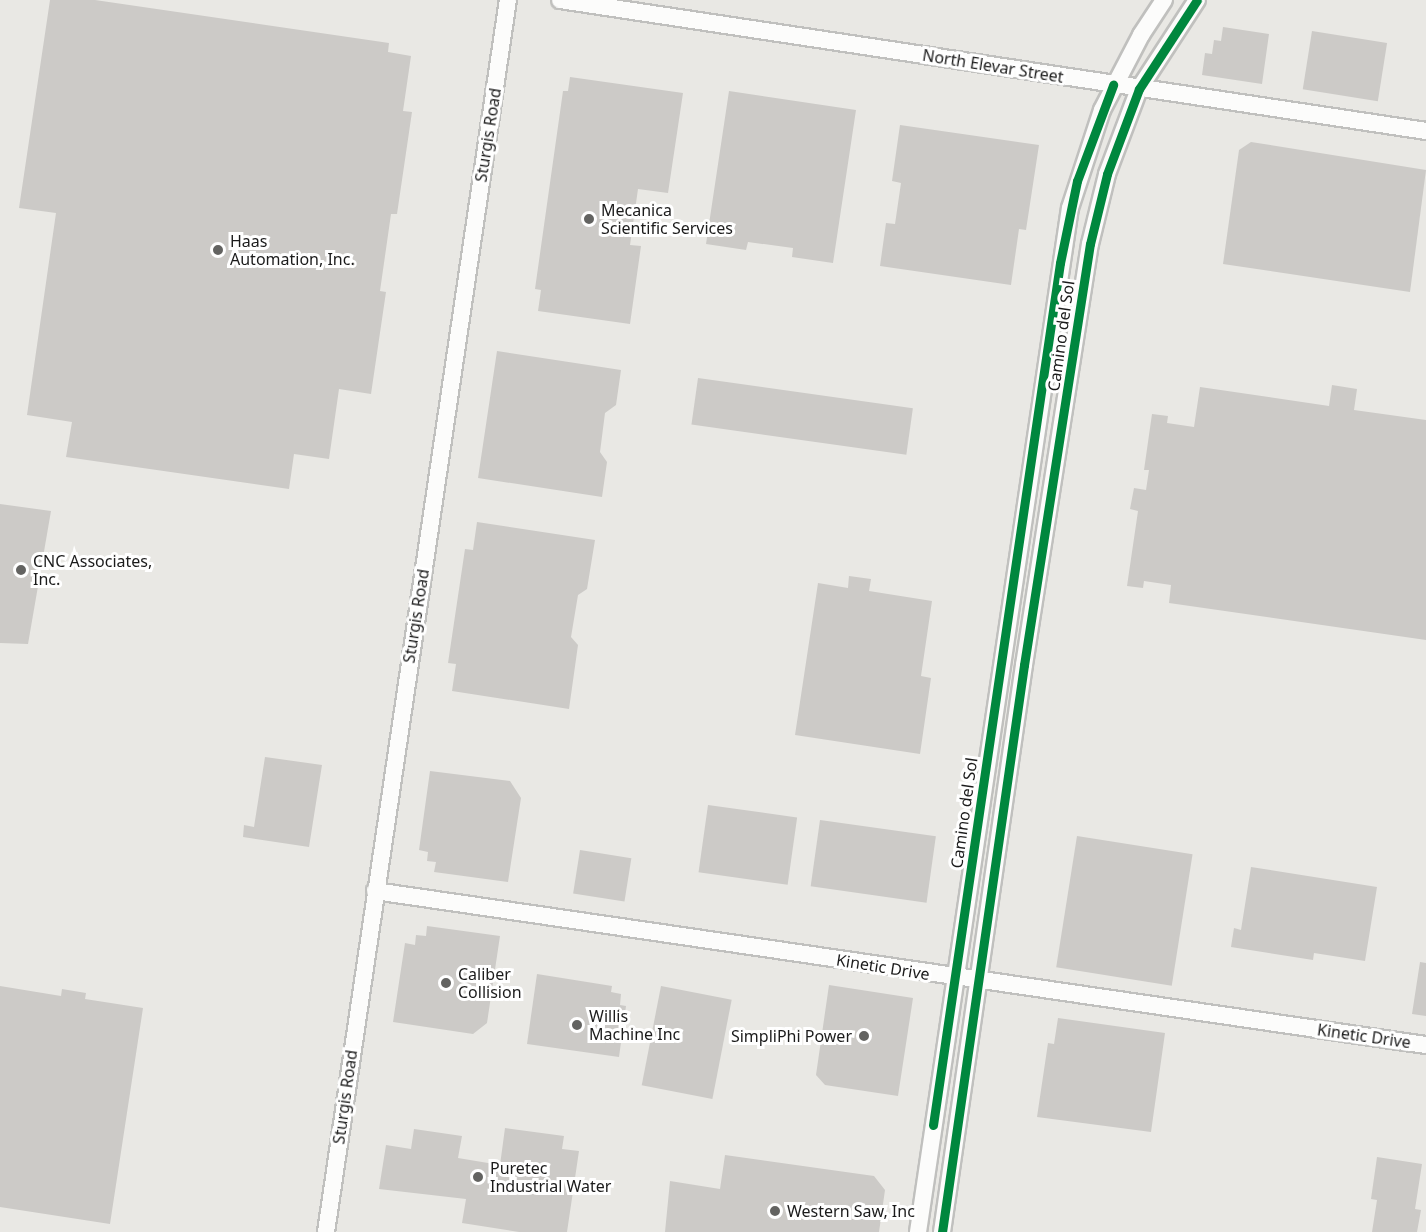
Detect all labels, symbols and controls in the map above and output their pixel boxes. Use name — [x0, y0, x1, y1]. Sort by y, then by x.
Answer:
street label: North Elevar Street — [921, 45, 1065, 87]
street label: Sturgis Road — [471, 87, 505, 183]
place label: Mecanica Scientific Services — [601, 200, 733, 238]
marker: Mecanica Scientific Services — [582, 212, 596, 226]
place label: Haas Automation, Inc. — [230, 231, 355, 269]
marker: Haas Automation, Inc. — [211, 243, 225, 257]
street label: Camino del Sol — [1044, 279, 1078, 393]
place label: CNC Associates, Inc. — [33, 551, 152, 589]
marker: CNC Associates, Inc. — [14, 563, 28, 577]
street label: Sturgis Road — [399, 568, 433, 664]
street label: Camino del Sol — [947, 756, 981, 870]
street label: Kinetic Drive — [835, 950, 931, 984]
place label: Caliber Collision — [458, 964, 522, 1002]
marker: Caliber Collision — [439, 976, 453, 990]
place label: Willis Machine Inc — [589, 1006, 680, 1044]
marker: Willis Machine Inc — [570, 1018, 584, 1032]
street label: Kinetic Drive — [1316, 1020, 1412, 1052]
place label: SimpliPhi Power — [731, 1026, 852, 1046]
marker: SimpliPhi Power — [857, 1029, 871, 1043]
street label: Sturgis Road — [329, 1049, 361, 1145]
place label: Puretec Industrial Water — [490, 1158, 611, 1196]
marker: Puretec Industrial Water — [471, 1170, 485, 1184]
place label: Western Saw, Inc — [787, 1201, 915, 1221]
marker: Western Saw, Inc — [768, 1204, 782, 1218]

